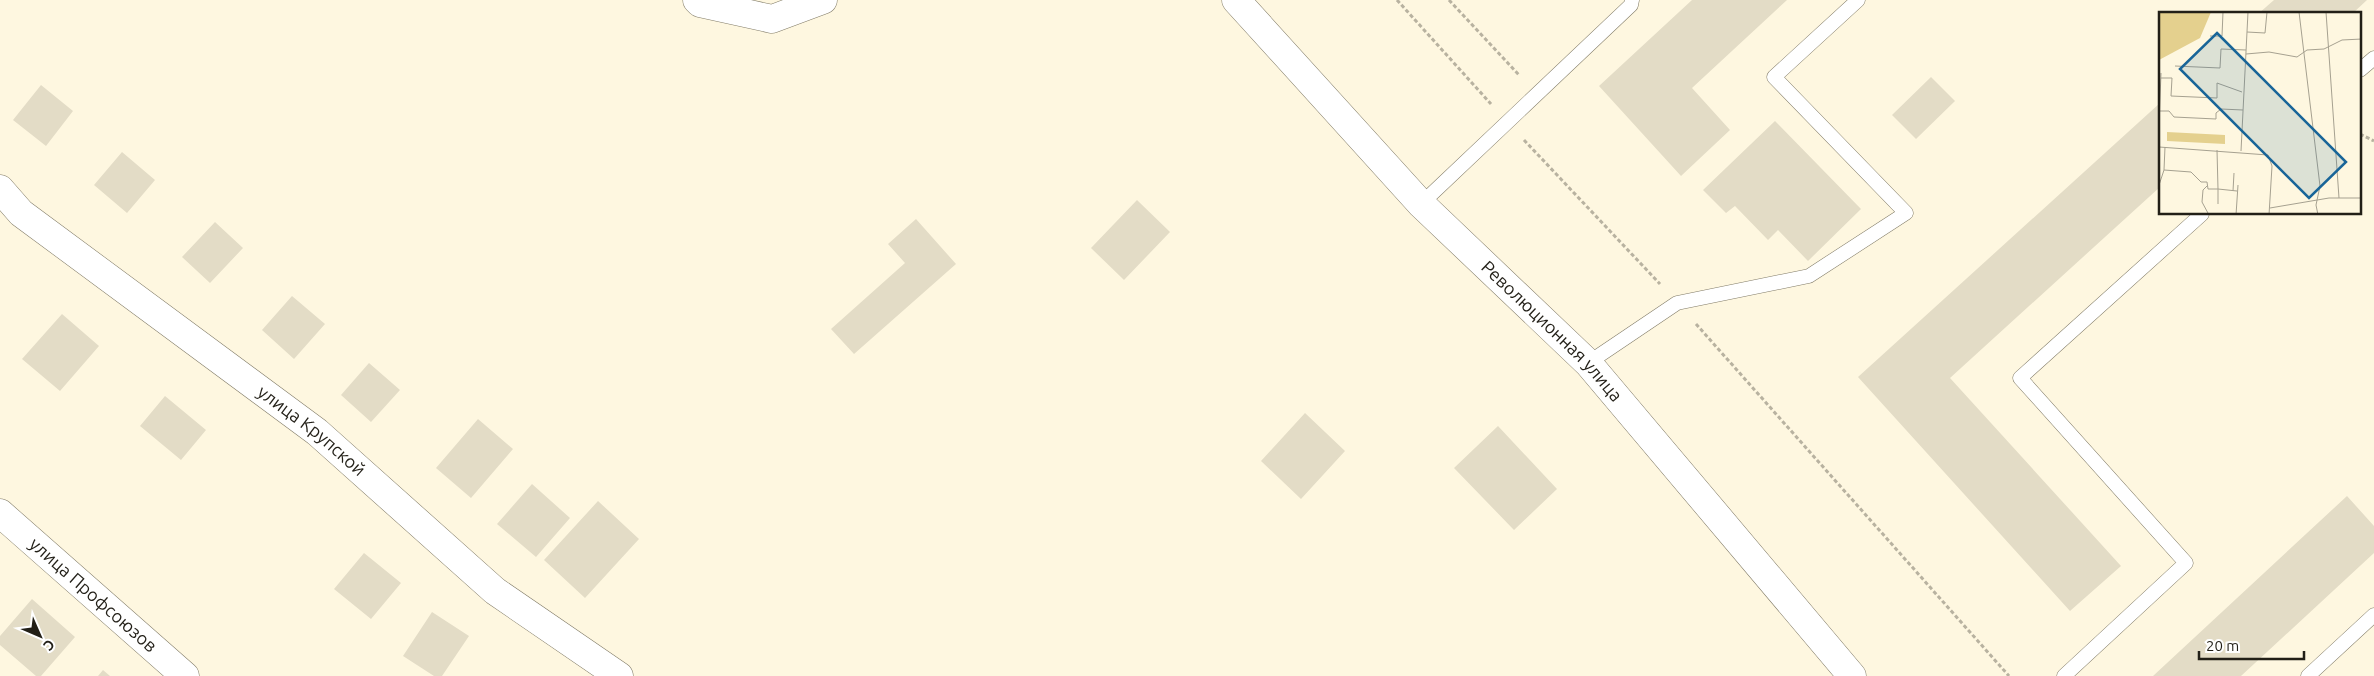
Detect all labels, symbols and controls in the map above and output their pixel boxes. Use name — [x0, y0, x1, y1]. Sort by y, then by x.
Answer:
inset map — [2159, 12, 2362, 215]
street label: Революционная улица — [1478, 256, 1627, 405]
street label: улица Крупской — [254, 381, 370, 479]
street label: улица Профсоюзов — [26, 533, 161, 655]
north arrow — [15, 611, 65, 661]
scale bar — [2199, 628, 2304, 660]
text: С — [40, 636, 58, 654]
text: 20 m — [2206, 637, 2239, 654]

